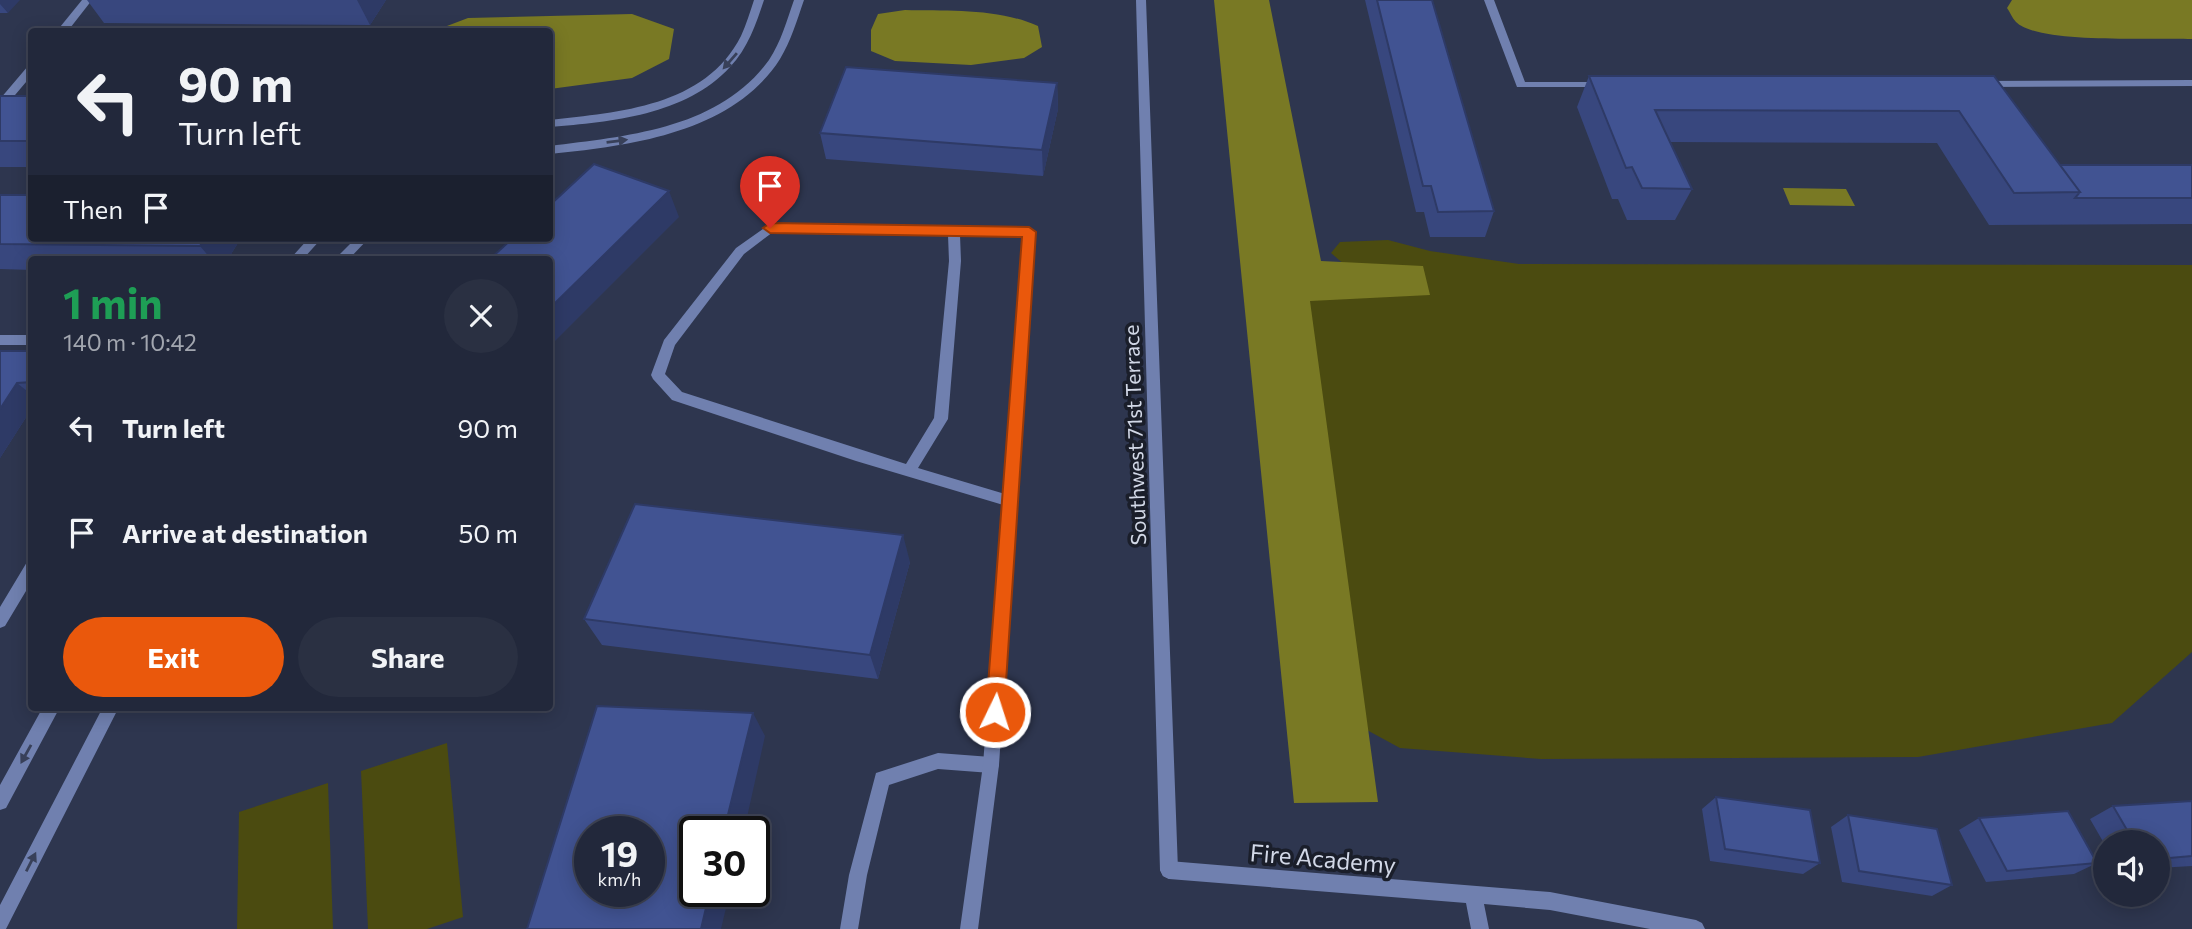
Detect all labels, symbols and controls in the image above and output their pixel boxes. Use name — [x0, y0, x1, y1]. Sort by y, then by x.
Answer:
text: 90 m — [178, 52, 293, 112]
one-way arrow — [722, 52, 738, 70]
icon: left — [63, 56, 154, 147]
text: Turn left — [178, 112, 302, 152]
one-way arrow — [606, 135, 628, 146]
pin — [740, 156, 800, 228]
icon: arrive — [751, 167, 789, 205]
icon: arrive — [137, 189, 175, 227]
text: Then — [63, 193, 123, 224]
text: 1 min — [63, 276, 163, 328]
button: close — [444, 279, 518, 353]
street label: Southwest 71st Terrace — [1118, 324, 1150, 546]
text: 140 m · 10:42 — [63, 328, 197, 356]
icon: left — [63, 409, 101, 447]
text: Turn left — [122, 412, 225, 443]
text: 90 m — [458, 412, 518, 443]
icon: arrive — [63, 514, 101, 552]
text: Arrive at destination — [122, 517, 368, 548]
text: 50 m — [458, 517, 518, 548]
button: Exit — [63, 617, 284, 697]
button: Share — [298, 617, 518, 697]
position arrow — [958, 675, 1032, 749]
one-way arrow — [20, 745, 32, 764]
speed limit sign: 30 — [679, 816, 770, 907]
map controls — [2093, 830, 2170, 907]
button: sound — [2093, 830, 2170, 907]
text: 19 — [601, 831, 638, 874]
street label: Fire Academy — [1249, 837, 1397, 879]
one-way arrow — [25, 852, 36, 872]
text: km/h — [598, 868, 641, 890]

